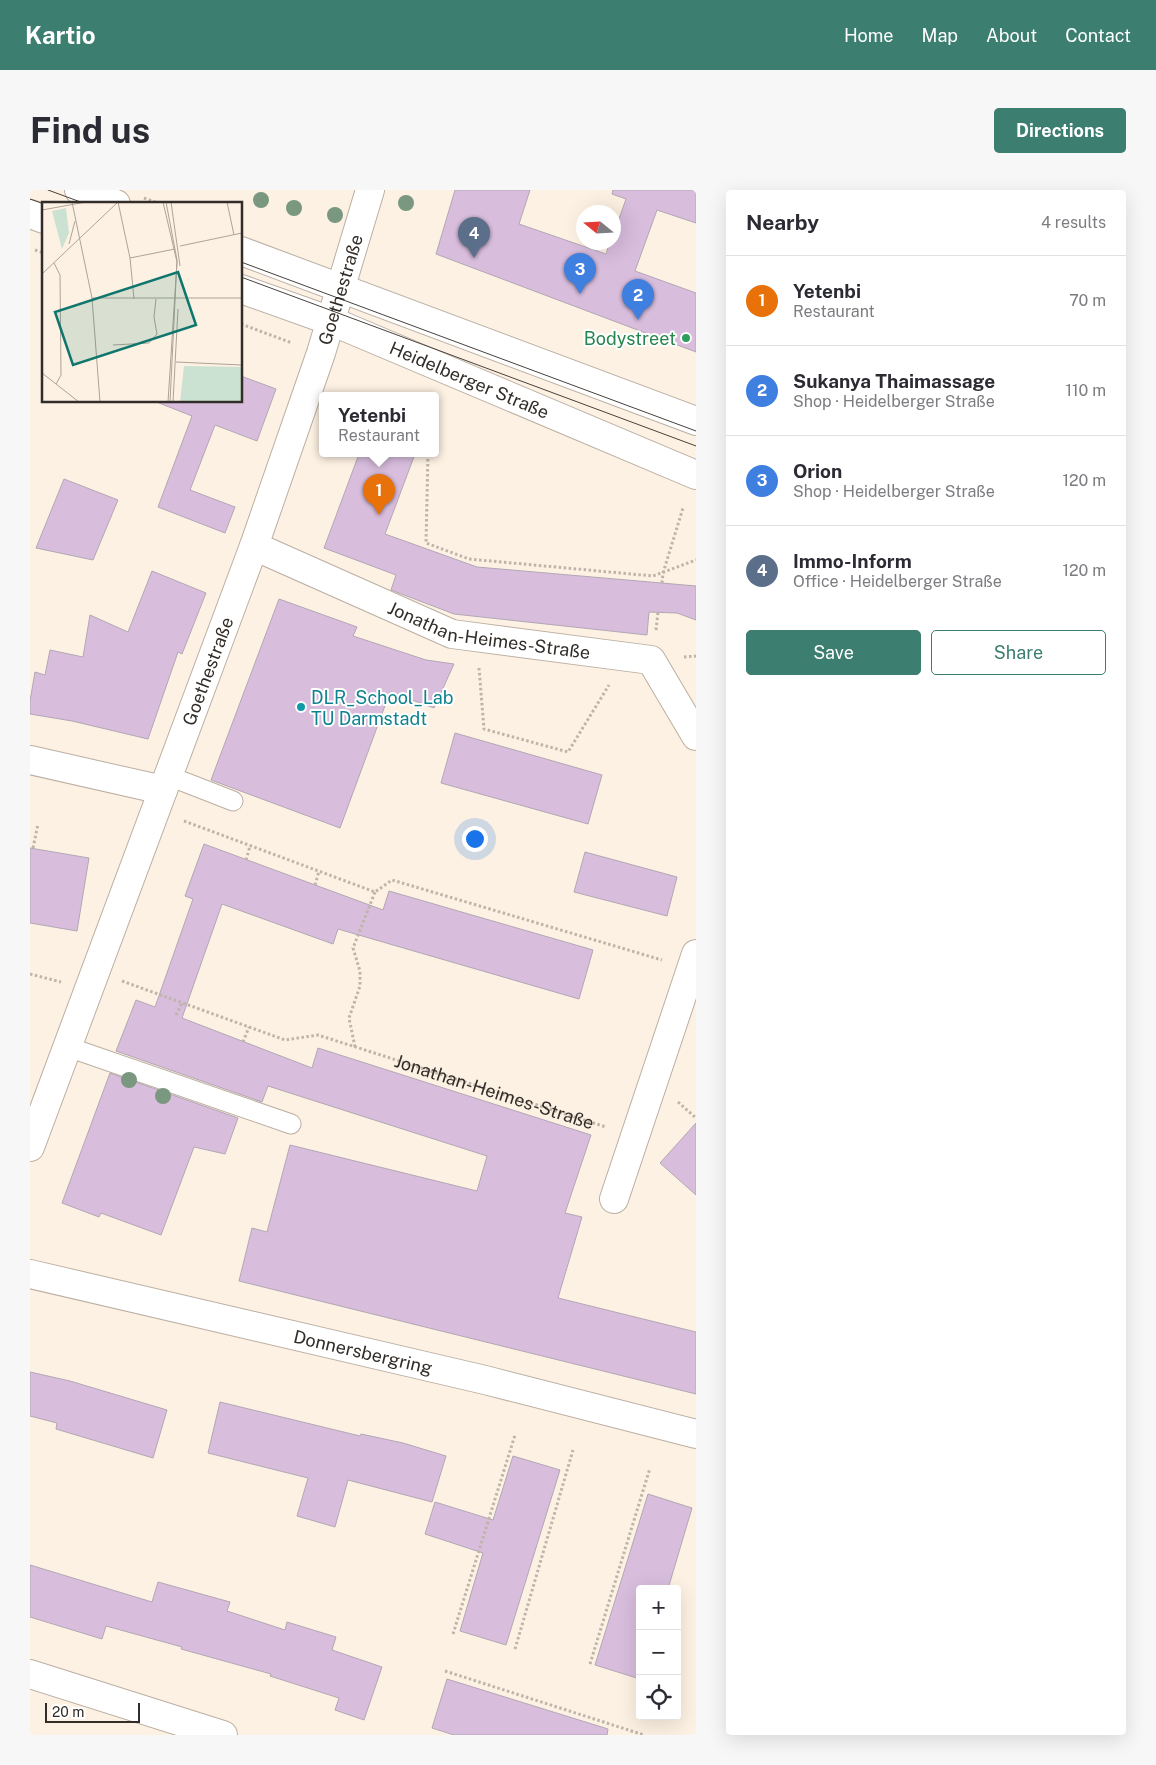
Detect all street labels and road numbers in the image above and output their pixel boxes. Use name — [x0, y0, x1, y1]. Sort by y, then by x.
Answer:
street label: Goethestraße — [314, 232, 367, 347]
street label: Heidelberger Straße — [387, 337, 553, 422]
street label: Jonathan-Heimes-Straße — [385, 596, 592, 662]
street label: Goethestraße — [178, 614, 237, 728]
street label: Jonathan-Heimes-Straße — [392, 1050, 597, 1133]
street label: Donnersbergring — [292, 1325, 435, 1378]

